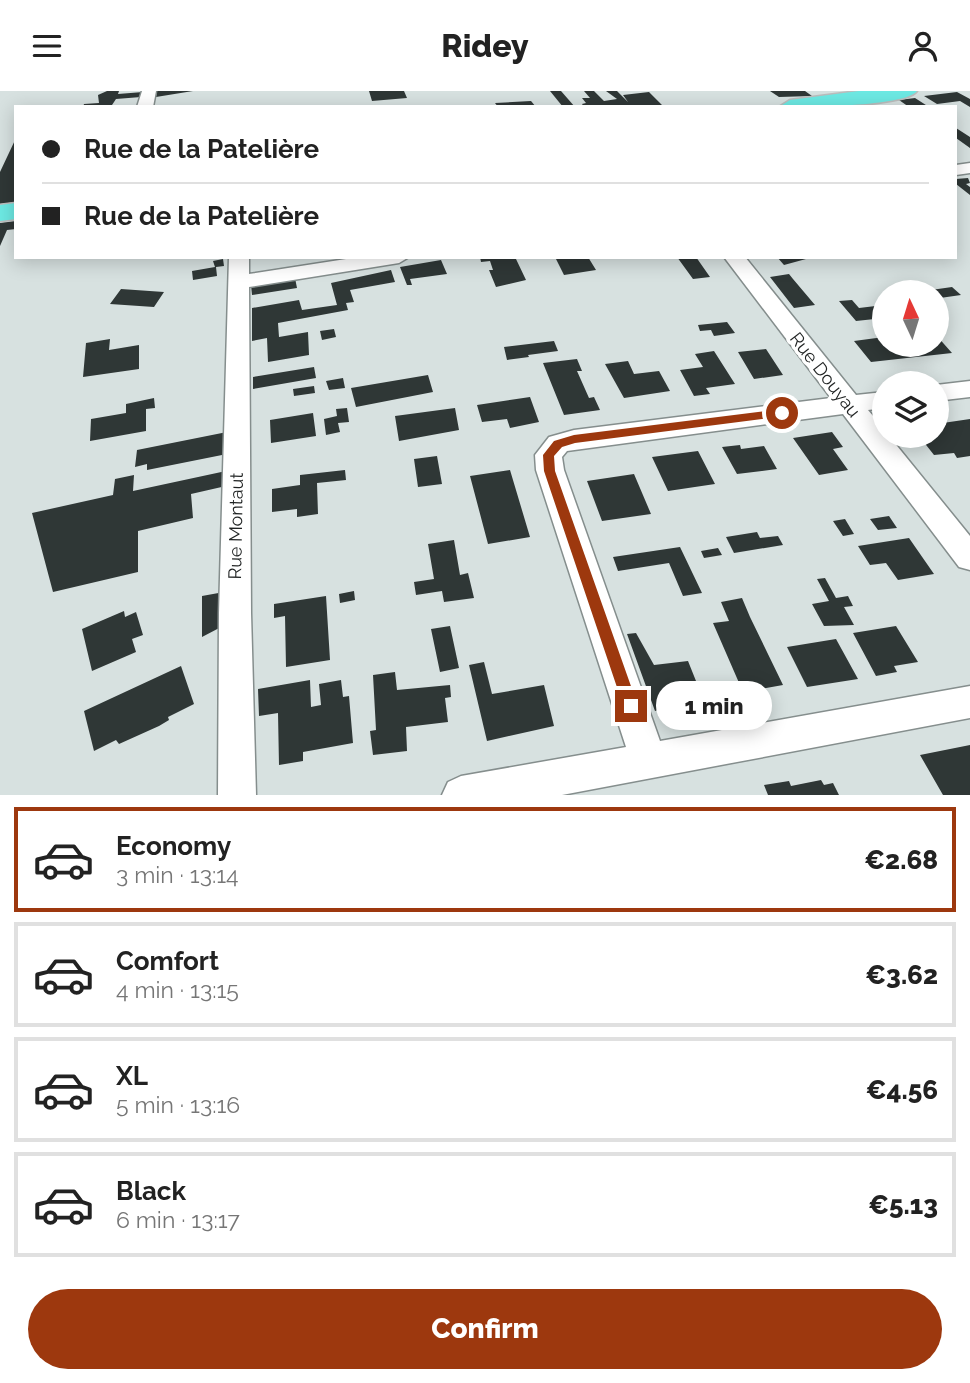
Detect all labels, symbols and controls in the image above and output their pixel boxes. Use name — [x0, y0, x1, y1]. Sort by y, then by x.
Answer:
icon: menu — [28, 27, 66, 65]
text: Ridey — [441, 27, 529, 64]
icon: person — [904, 27, 942, 65]
text: Rue de la Patelière — [84, 134, 319, 164]
text: Rue de la Patelière — [84, 201, 319, 231]
north arrow — [872, 280, 948, 357]
map controls — [872, 280, 949, 448]
street label: Rue Douyau — [786, 328, 865, 421]
button: layers — [872, 371, 949, 448]
route start — [766, 397, 798, 429]
street label: Rue Montaut — [224, 472, 247, 580]
callout: 1 min — [656, 681, 771, 731]
route end — [615, 690, 647, 722]
text: 1 min — [684, 692, 744, 719]
icon: car — [32, 828, 95, 891]
text: Economy — [116, 831, 231, 861]
text: €2.68 — [864, 845, 938, 875]
text: 3 min · 13:14 — [116, 861, 239, 888]
icon: car — [32, 943, 95, 1006]
text: Comfort — [116, 946, 219, 976]
text: €3.62 — [865, 960, 938, 990]
text: 4 min · 13:15 — [116, 976, 239, 1003]
icon: car — [32, 1058, 95, 1121]
text: XL — [116, 1061, 148, 1091]
text: €4.56 — [866, 1075, 938, 1105]
text: 5 min · 13:16 — [116, 1091, 240, 1118]
icon: car — [32, 1173, 95, 1236]
text: Black — [116, 1176, 186, 1206]
text: €5.13 — [868, 1190, 938, 1220]
text: 6 min · 13:17 — [116, 1206, 240, 1233]
button: Confirm — [28, 1289, 942, 1369]

